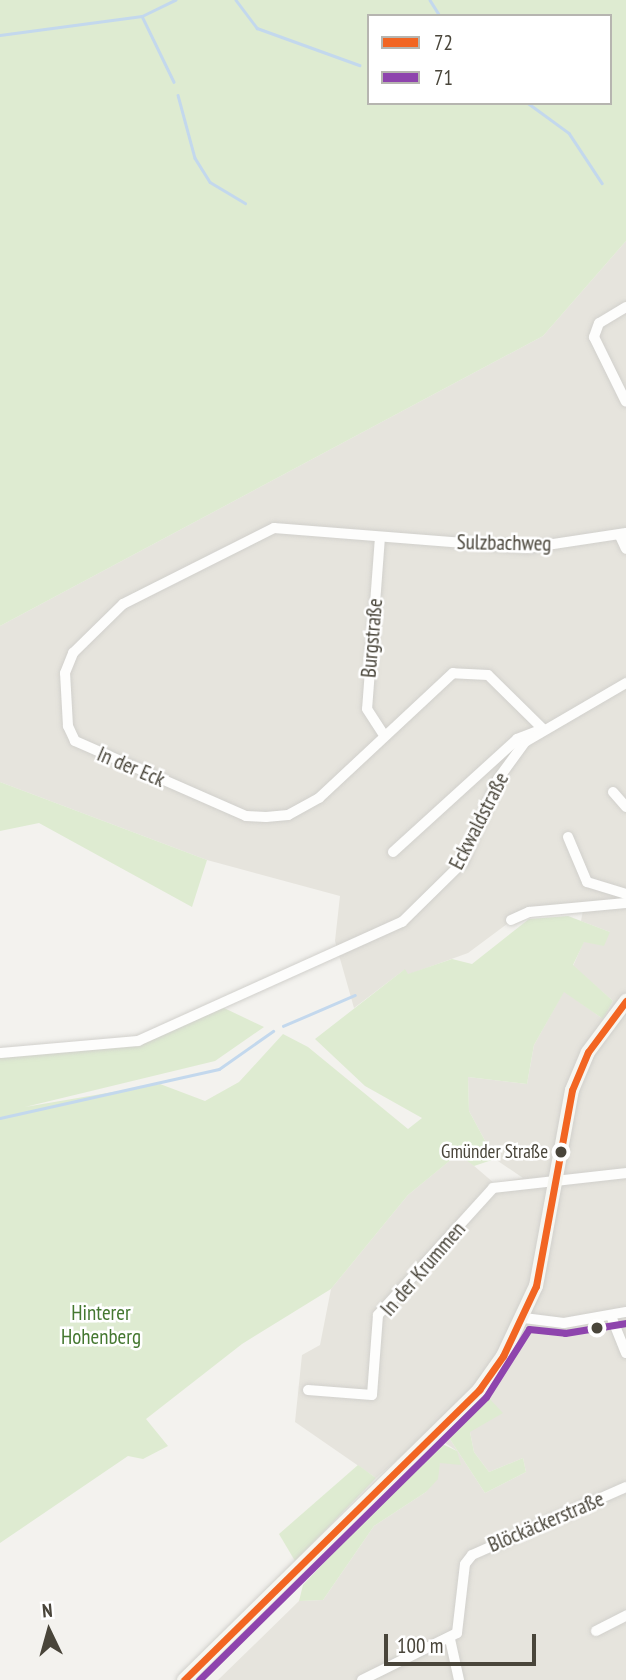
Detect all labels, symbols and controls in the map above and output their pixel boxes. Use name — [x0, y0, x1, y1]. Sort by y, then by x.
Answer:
legend — [367, 14, 612, 105]
text: 72 — [434, 29, 453, 56]
text: 71 — [434, 64, 453, 91]
street label: Sulzbachweg — [457, 530, 551, 556]
street label: Burgstraße — [356, 597, 388, 679]
street label: In der Eck — [93, 741, 169, 793]
street label: Eckwaldstraße — [444, 768, 514, 874]
place label: Gmünder Straße — [441, 1141, 548, 1163]
marker: Gmünder Straße — [554, 1145, 568, 1159]
street label: In der Krummen — [375, 1217, 471, 1321]
park label: Hinterer Hohenberg — [61, 1300, 141, 1350]
unlabelled marker — [590, 1321, 604, 1335]
street label: Blöckäckerstraße — [484, 1486, 608, 1558]
north arrow — [14, 1596, 84, 1666]
text: N — [41, 1598, 53, 1622]
scale bar — [388, 1620, 540, 1664]
text: 100 m — [397, 1632, 443, 1659]

